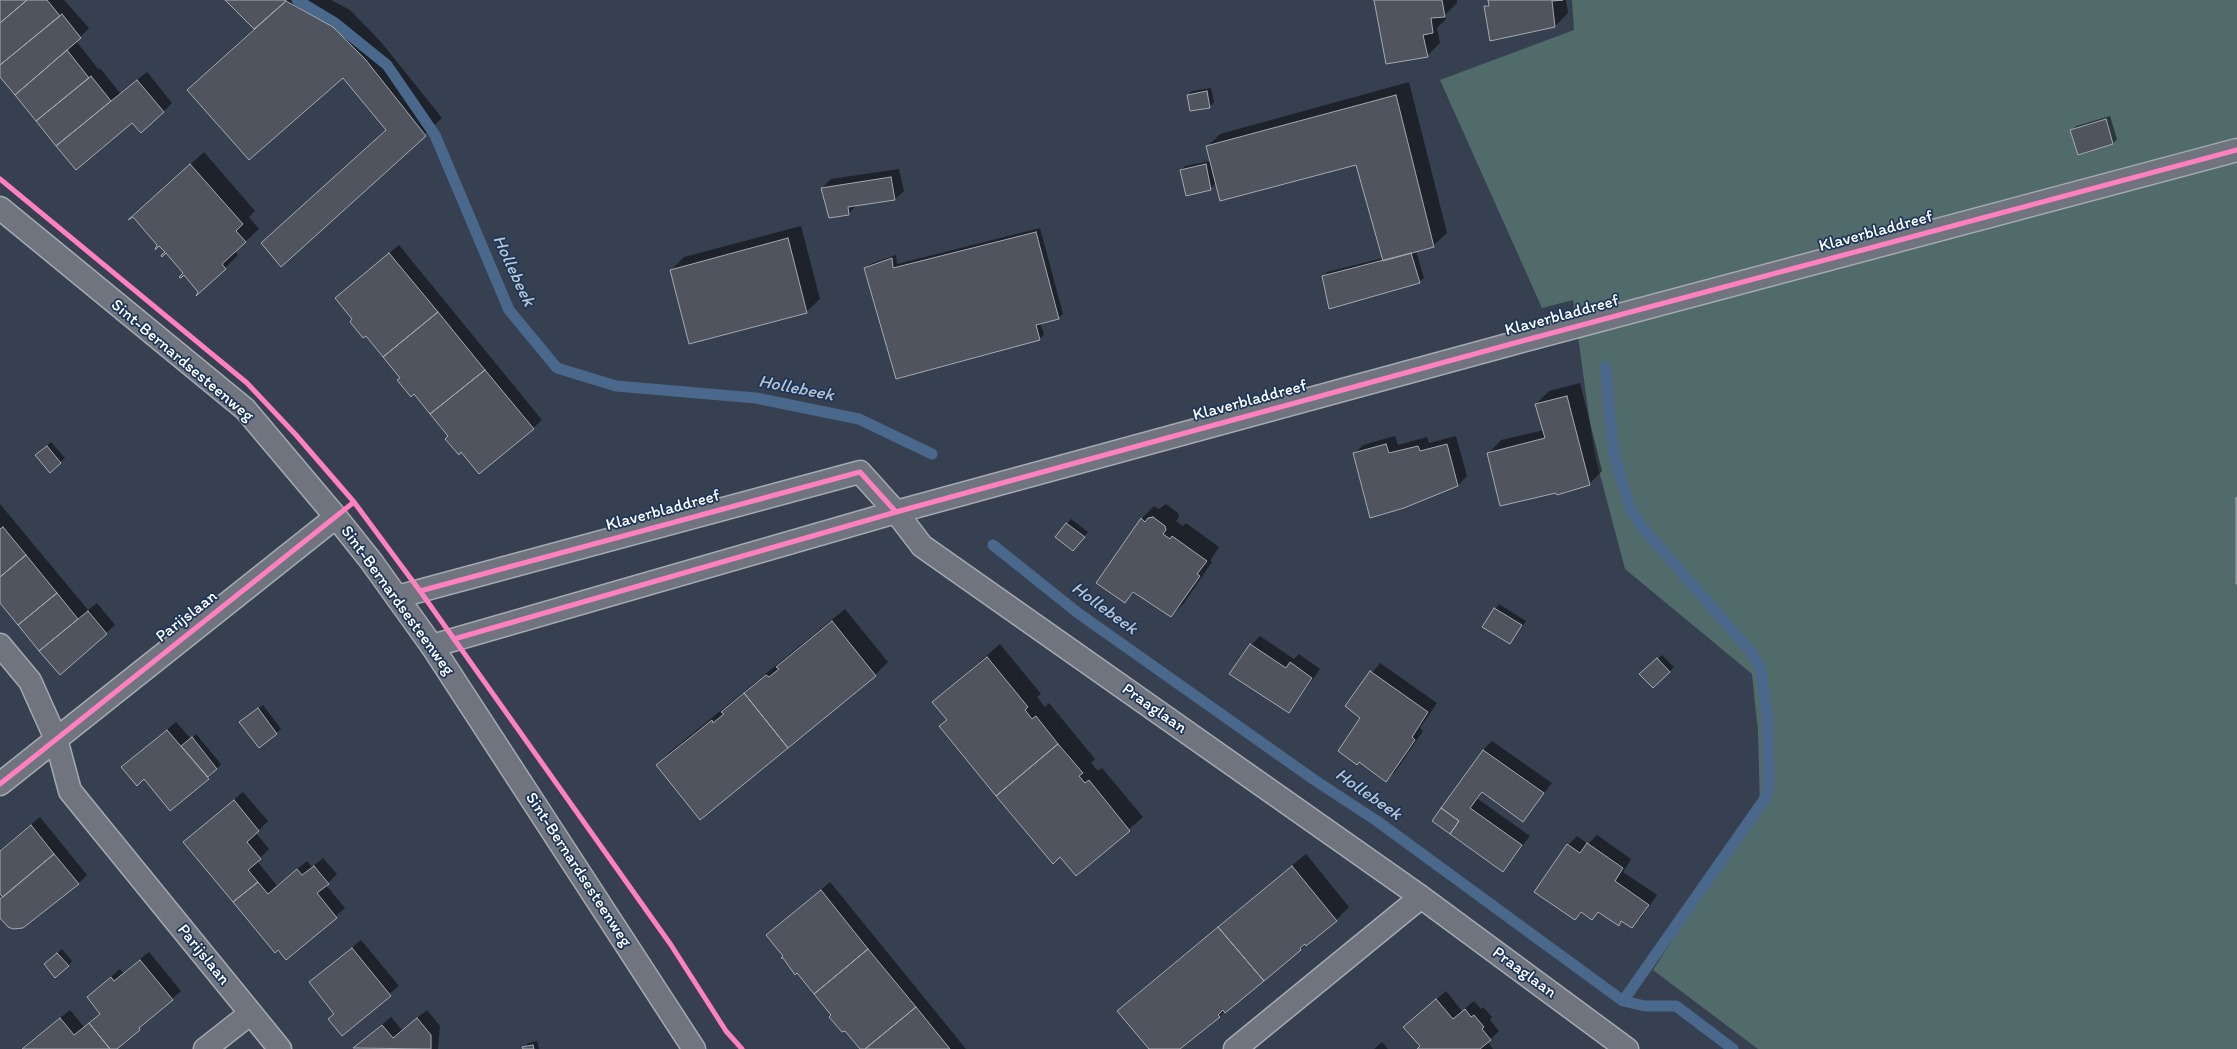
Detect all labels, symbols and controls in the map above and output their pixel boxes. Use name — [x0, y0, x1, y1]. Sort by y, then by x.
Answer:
street label: Klaverbladdreef — [1817, 207, 1935, 257]
water label: Hollebeek — [487, 232, 539, 310]
street label: Klaverbladdreef — [1503, 291, 1621, 341]
street label: Sint-Bernardsesteenweg — [106, 295, 258, 427]
water label: Hollebeek — [756, 371, 836, 407]
street label: Klaverbladdreef — [1191, 376, 1309, 426]
street label: Klaverbladdreef — [604, 486, 722, 536]
street label: Sint-Bernardsesteenweg — [336, 522, 458, 680]
water label: Hollebeek — [1067, 578, 1141, 640]
street label: Parijslaan — [152, 587, 222, 647]
street label: Praaglaan — [1118, 679, 1190, 739]
water label: Hollebeek — [1331, 764, 1405, 826]
street label: Sint-Bernardsesteenweg — [520, 789, 636, 951]
street label: Parijslaan — [172, 920, 234, 990]
street label: Praaglaan — [1488, 943, 1560, 1003]

